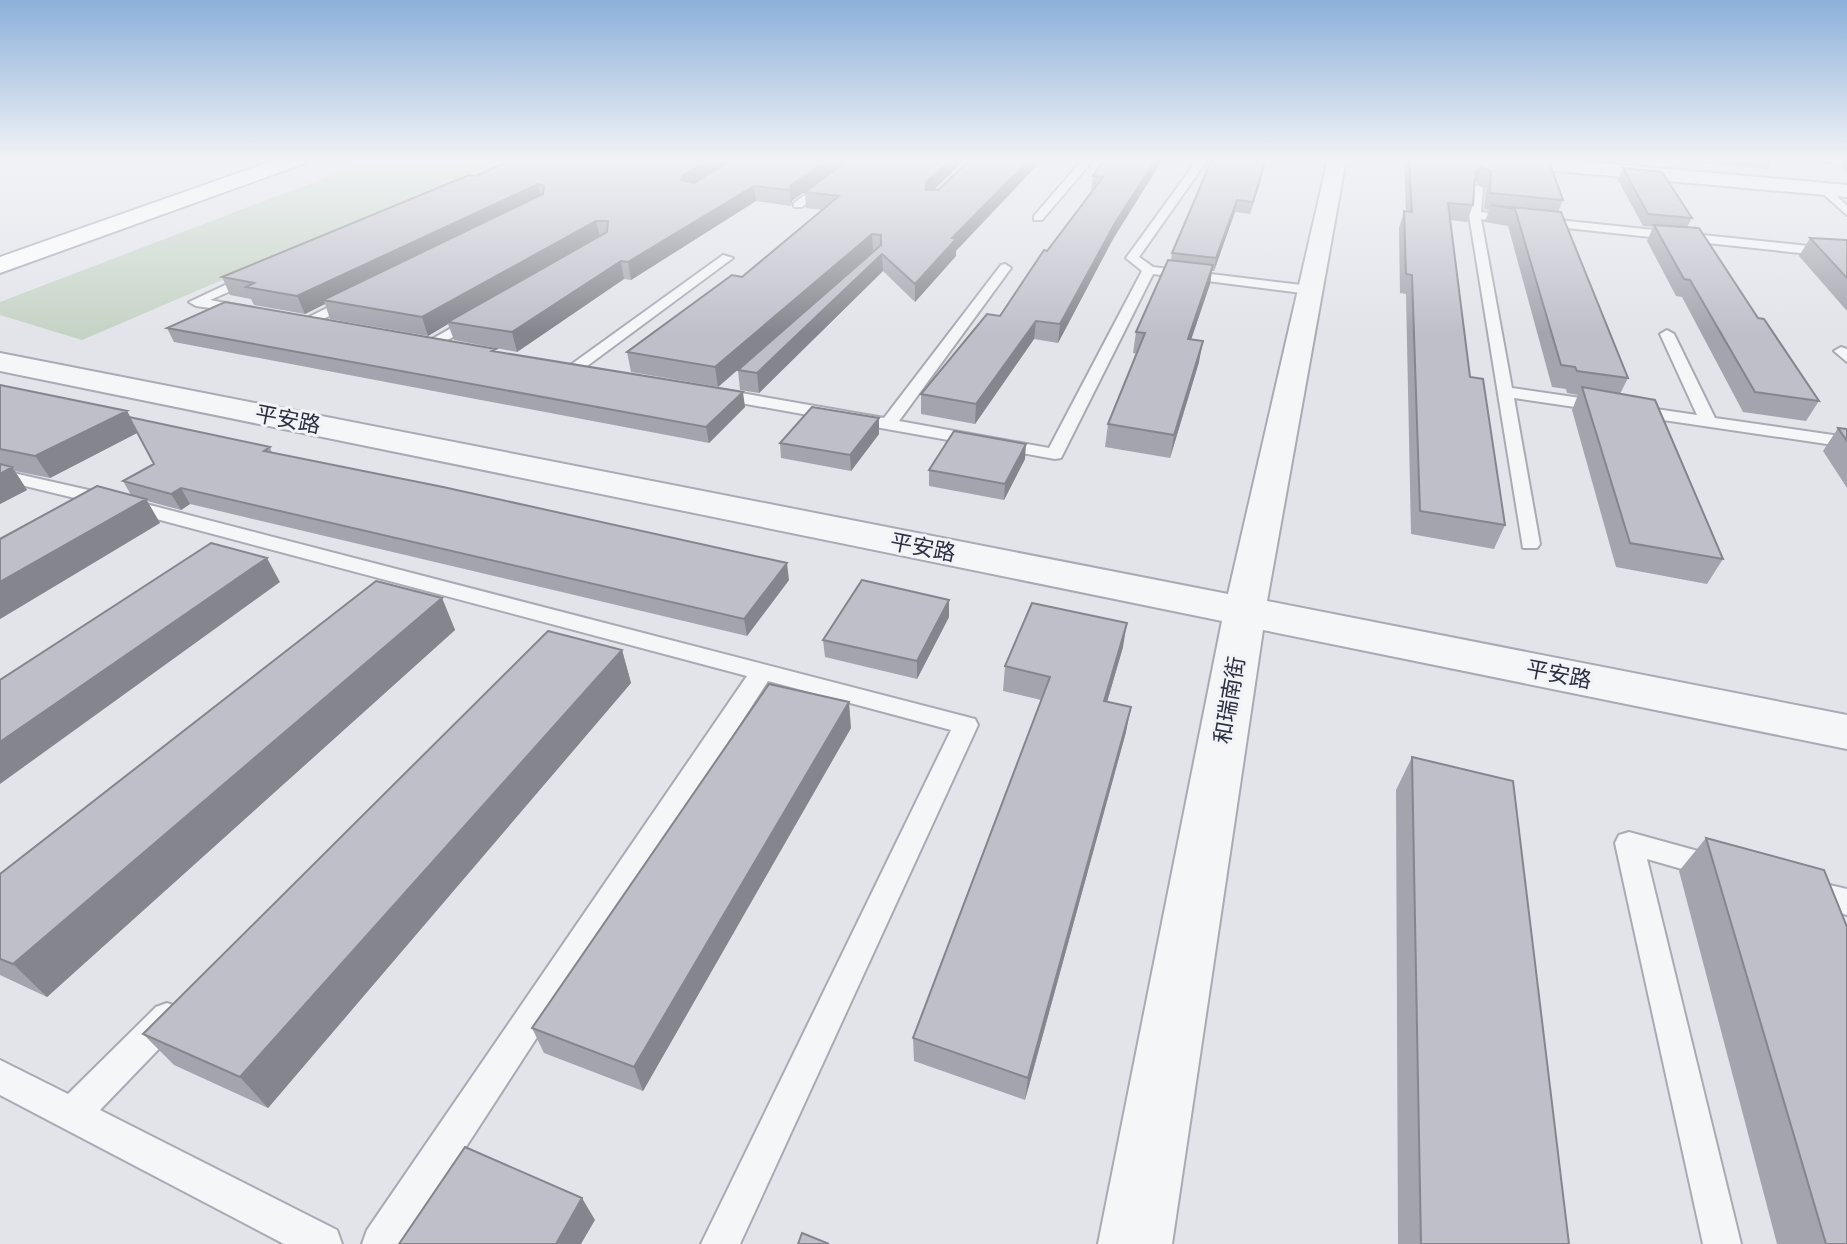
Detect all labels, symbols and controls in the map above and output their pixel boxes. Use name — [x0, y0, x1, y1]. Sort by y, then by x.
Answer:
street label: 平安路 — [253, 397, 323, 441]
street label: 平安路 — [888, 525, 958, 569]
street label: 平安路 — [1524, 652, 1594, 696]
street label: 和瑞南街 — [1206, 654, 1252, 746]

